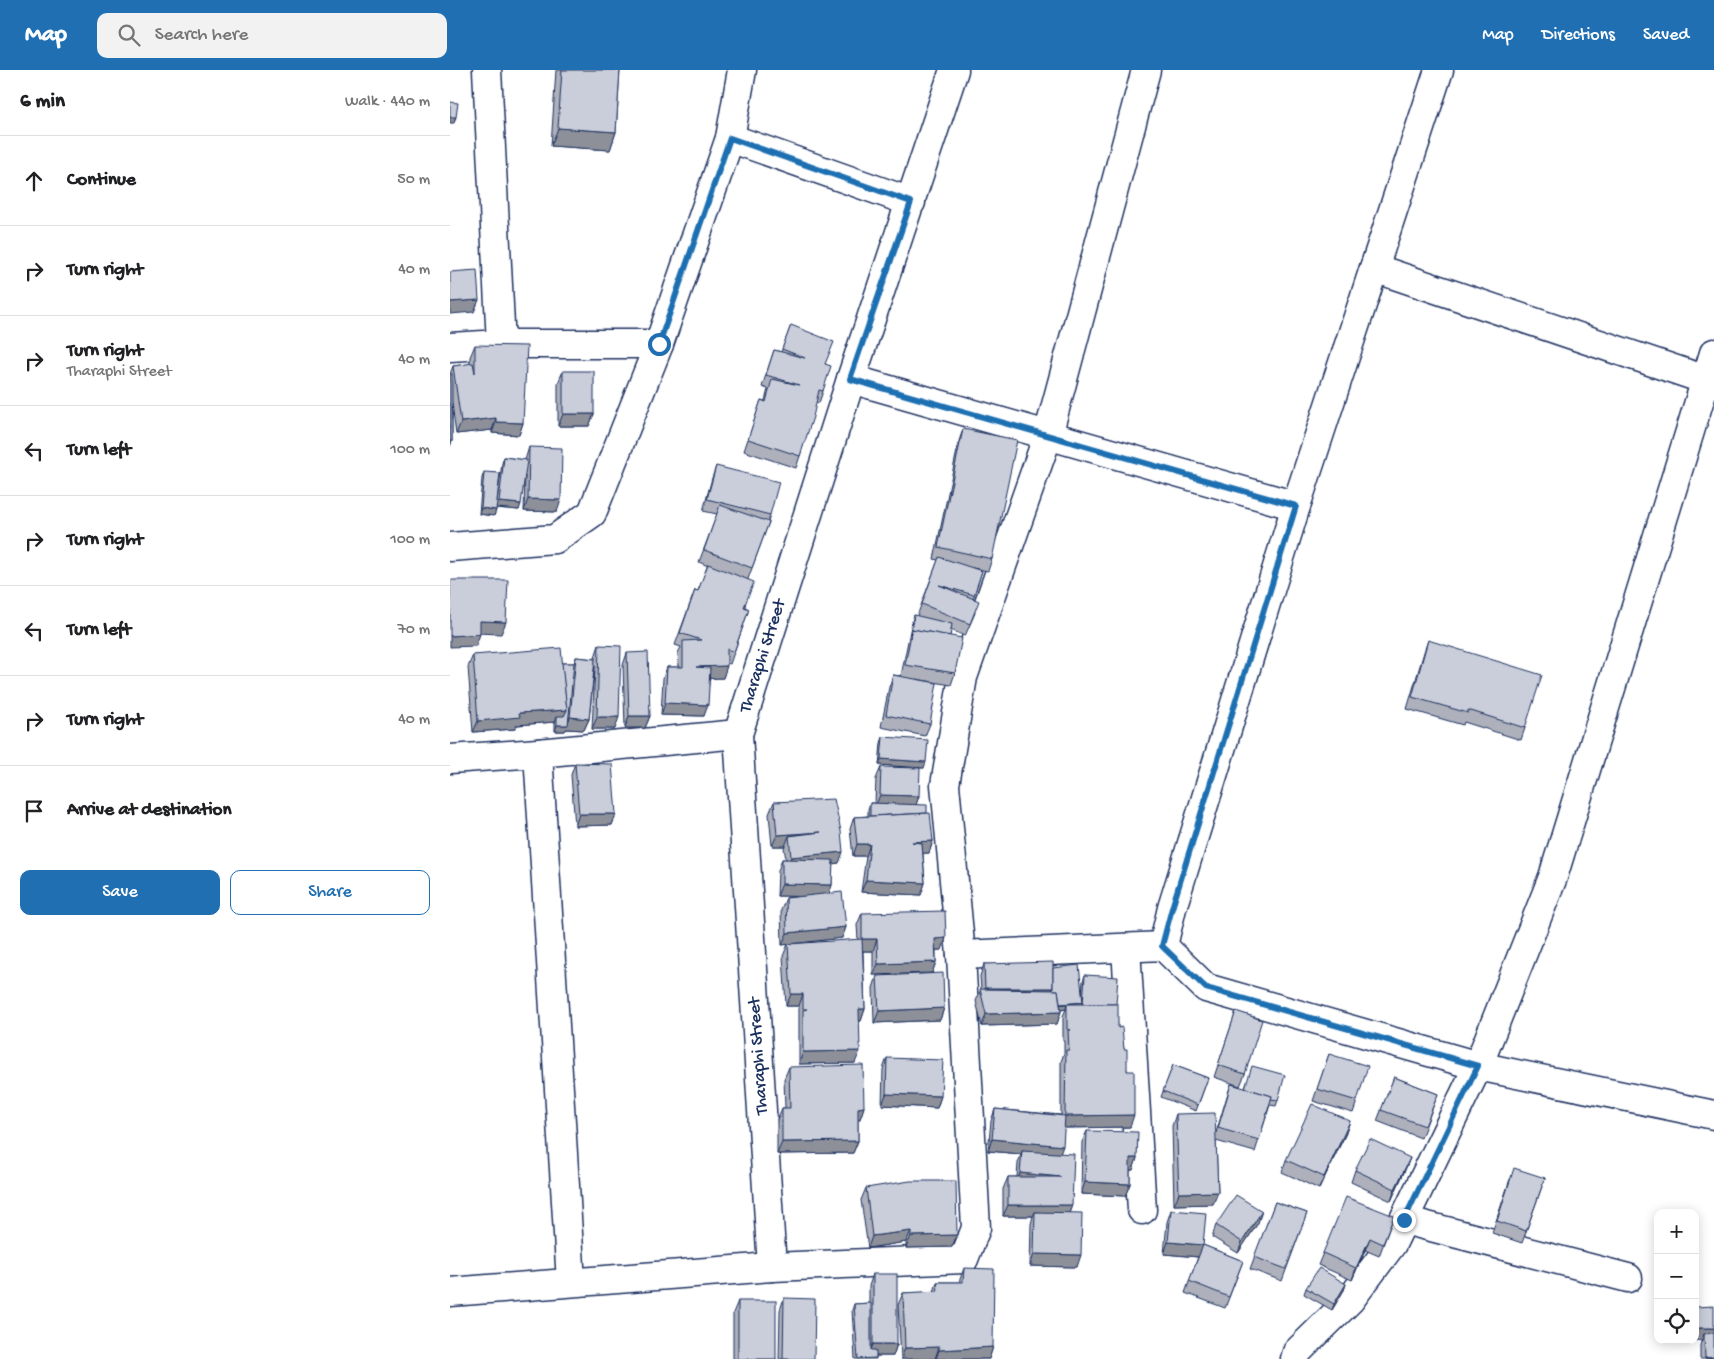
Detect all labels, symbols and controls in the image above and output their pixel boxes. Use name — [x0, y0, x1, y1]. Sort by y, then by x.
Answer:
search box — [97, 13, 447, 58]
text: Map — [25, 21, 67, 50]
icon: search — [115, 21, 143, 49]
text: Search here — [155, 24, 248, 47]
text: Map — [1482, 25, 1514, 46]
text: Directions — [1542, 25, 1615, 46]
text: Saved — [1643, 25, 1689, 46]
text: 6 min — [20, 90, 65, 115]
text: Walk · 440 m — [345, 93, 430, 112]
icon: ahead — [20, 167, 48, 195]
text: Continue — [67, 169, 136, 192]
text: 50 m — [397, 171, 430, 190]
icon: right — [20, 257, 48, 285]
text: Turn right — [67, 259, 143, 282]
text: 40 m — [398, 261, 430, 280]
route start — [648, 333, 671, 356]
text: Turn right — [67, 340, 143, 363]
icon: right — [20, 347, 48, 375]
text: 40 m — [398, 351, 430, 370]
text: Tharaphi Street — [67, 363, 172, 382]
icon: left — [20, 437, 48, 465]
text: Turn left — [67, 439, 131, 462]
text: 100 m — [390, 441, 430, 460]
icon: right — [20, 527, 48, 555]
text: Turn right — [67, 529, 143, 552]
text: 100 m — [390, 531, 430, 550]
street label: Tharaphi Street — [735, 595, 791, 716]
icon: left — [20, 617, 48, 645]
text: Turn left — [67, 619, 131, 642]
text: 70 m — [397, 621, 430, 640]
icon: right — [20, 707, 48, 735]
text: Turn right — [67, 709, 143, 732]
text: 40 m — [398, 711, 430, 730]
icon: arrive — [20, 797, 48, 825]
text: Arrive at destination — [67, 799, 231, 822]
button: Save — [20, 870, 220, 915]
button: Share — [230, 870, 430, 915]
street label: Tharaphi Street — [744, 995, 774, 1116]
route end — [1393, 1209, 1416, 1232]
map controls — [1654, 1209, 1699, 1344]
button: + — [1654, 1209, 1699, 1254]
button: − — [1654, 1254, 1699, 1299]
button: locate — [1654, 1299, 1699, 1344]

